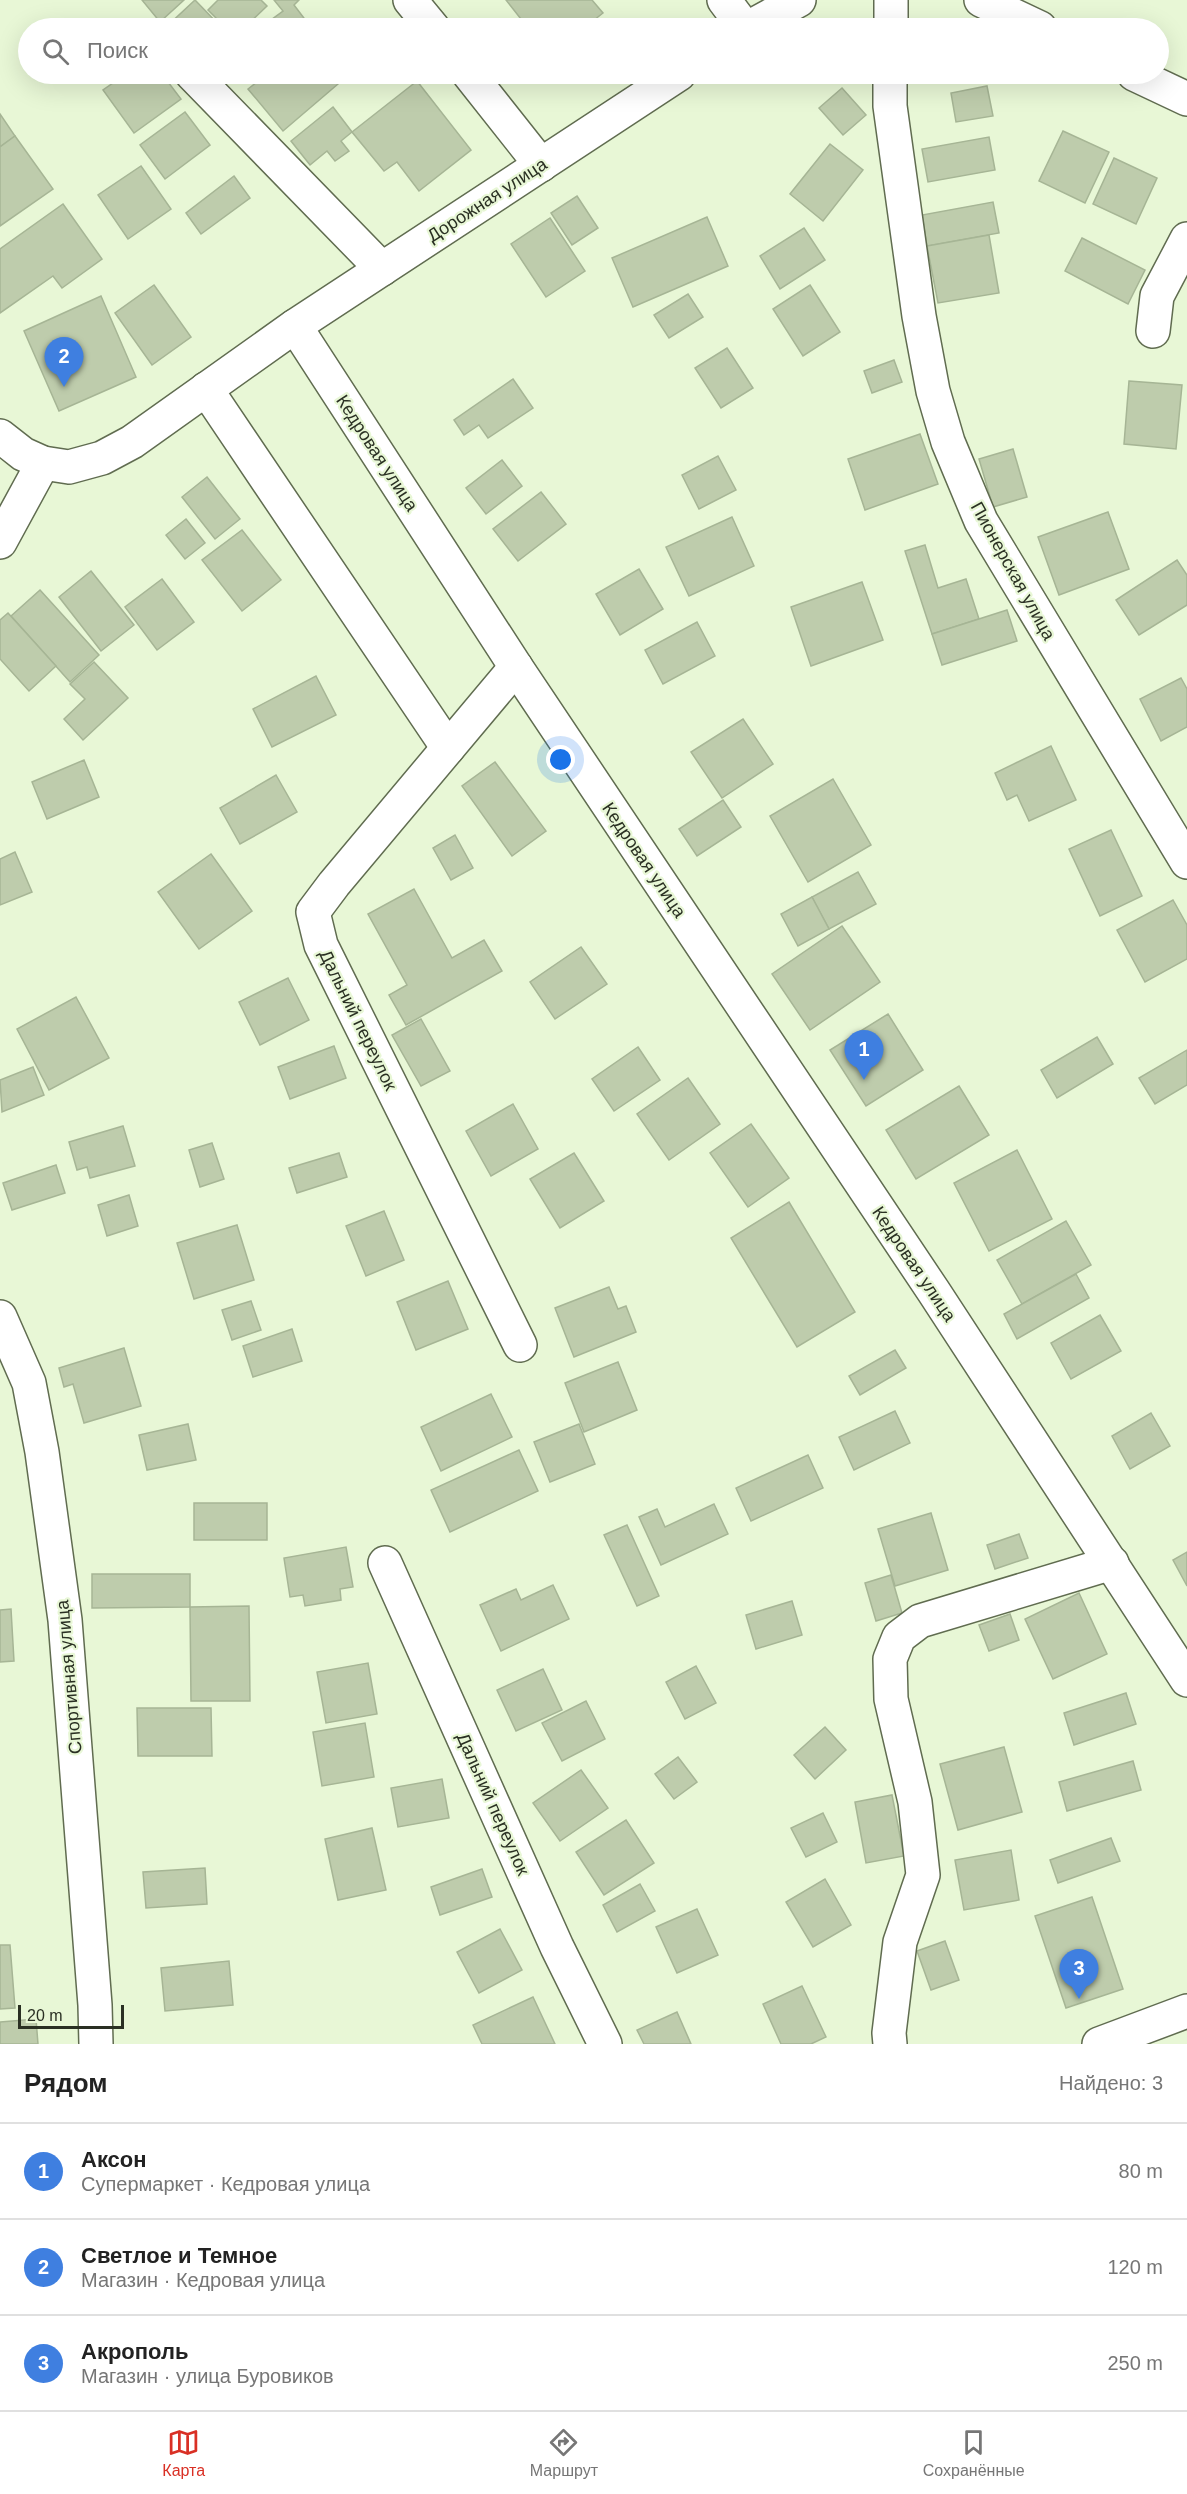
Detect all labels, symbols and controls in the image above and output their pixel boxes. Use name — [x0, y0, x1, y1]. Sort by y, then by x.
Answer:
search box — [18, 18, 1169, 84]
icon: search — [39, 35, 72, 68]
text: Поиск — [87, 38, 148, 63]
street label: Дорожная улица — [423, 153, 551, 246]
pin: 2 — [44, 338, 84, 387]
street label: Кедровая улица — [332, 391, 422, 516]
street label: Пионерская улица — [967, 499, 1060, 644]
your location — [546, 745, 575, 774]
street label: Кедровая улица — [598, 799, 690, 922]
street label: Дальний переулок — [315, 946, 401, 1094]
pin: 1 — [844, 1030, 884, 1080]
street label: Кедровая улица — [868, 1203, 960, 1326]
street label: Спортивная улица — [52, 1598, 86, 1755]
street label: Дальний переулок — [453, 1730, 533, 1878]
pin: 3 — [1060, 1950, 1098, 1999]
scale bar — [18, 2002, 124, 2030]
text: 20 m — [27, 2007, 63, 2024]
text: Рядом — [24, 2068, 107, 2098]
text: Найдено: 3 — [1059, 2072, 1163, 2094]
text: Аксон — [81, 2147, 147, 2172]
text: 1 — [38, 2160, 49, 2182]
text: 80 m — [1119, 2160, 1163, 2182]
text: Супермаркет · Кедровая улица — [81, 2173, 370, 2195]
text: Светлое и Темное — [81, 2243, 277, 2268]
text: 2 — [38, 2256, 49, 2278]
text: 120 m — [1107, 2256, 1163, 2278]
text: Магазин · Кедровая улица — [81, 2269, 325, 2291]
text: Акрополь — [81, 2339, 188, 2364]
text: 3 — [38, 2352, 49, 2374]
text: 250 m — [1107, 2352, 1163, 2374]
text: Магазин · улица Буровиков — [81, 2365, 334, 2387]
tab: Карта — [162, 2426, 205, 2480]
tab: Маршрут — [530, 2426, 598, 2480]
tab: Сохранённые — [923, 2426, 1025, 2480]

